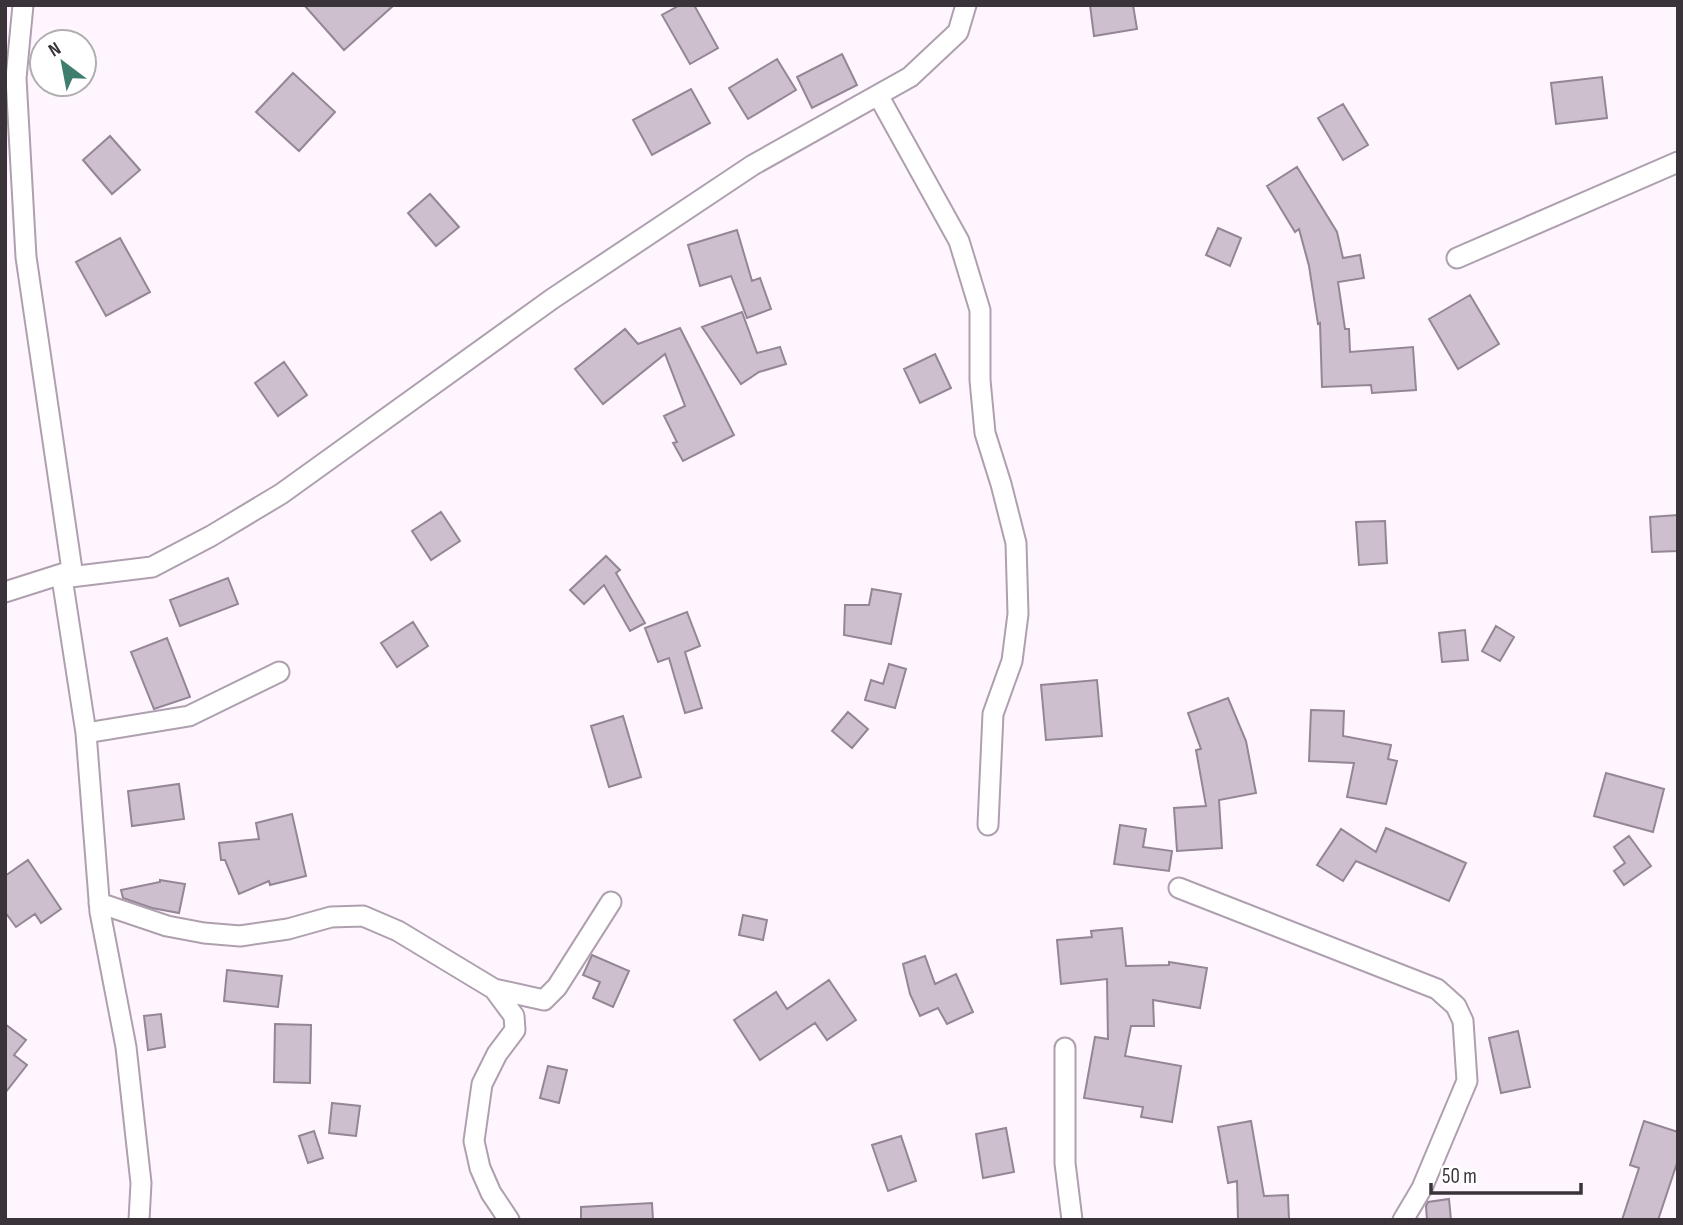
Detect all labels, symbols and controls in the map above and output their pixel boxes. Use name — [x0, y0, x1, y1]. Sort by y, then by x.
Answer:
north arrow — [28, 28, 98, 98]
text: N — [44, 37, 65, 62]
scale bar — [1431, 1152, 1582, 1196]
text: 50 m — [1442, 1164, 1477, 1189]

